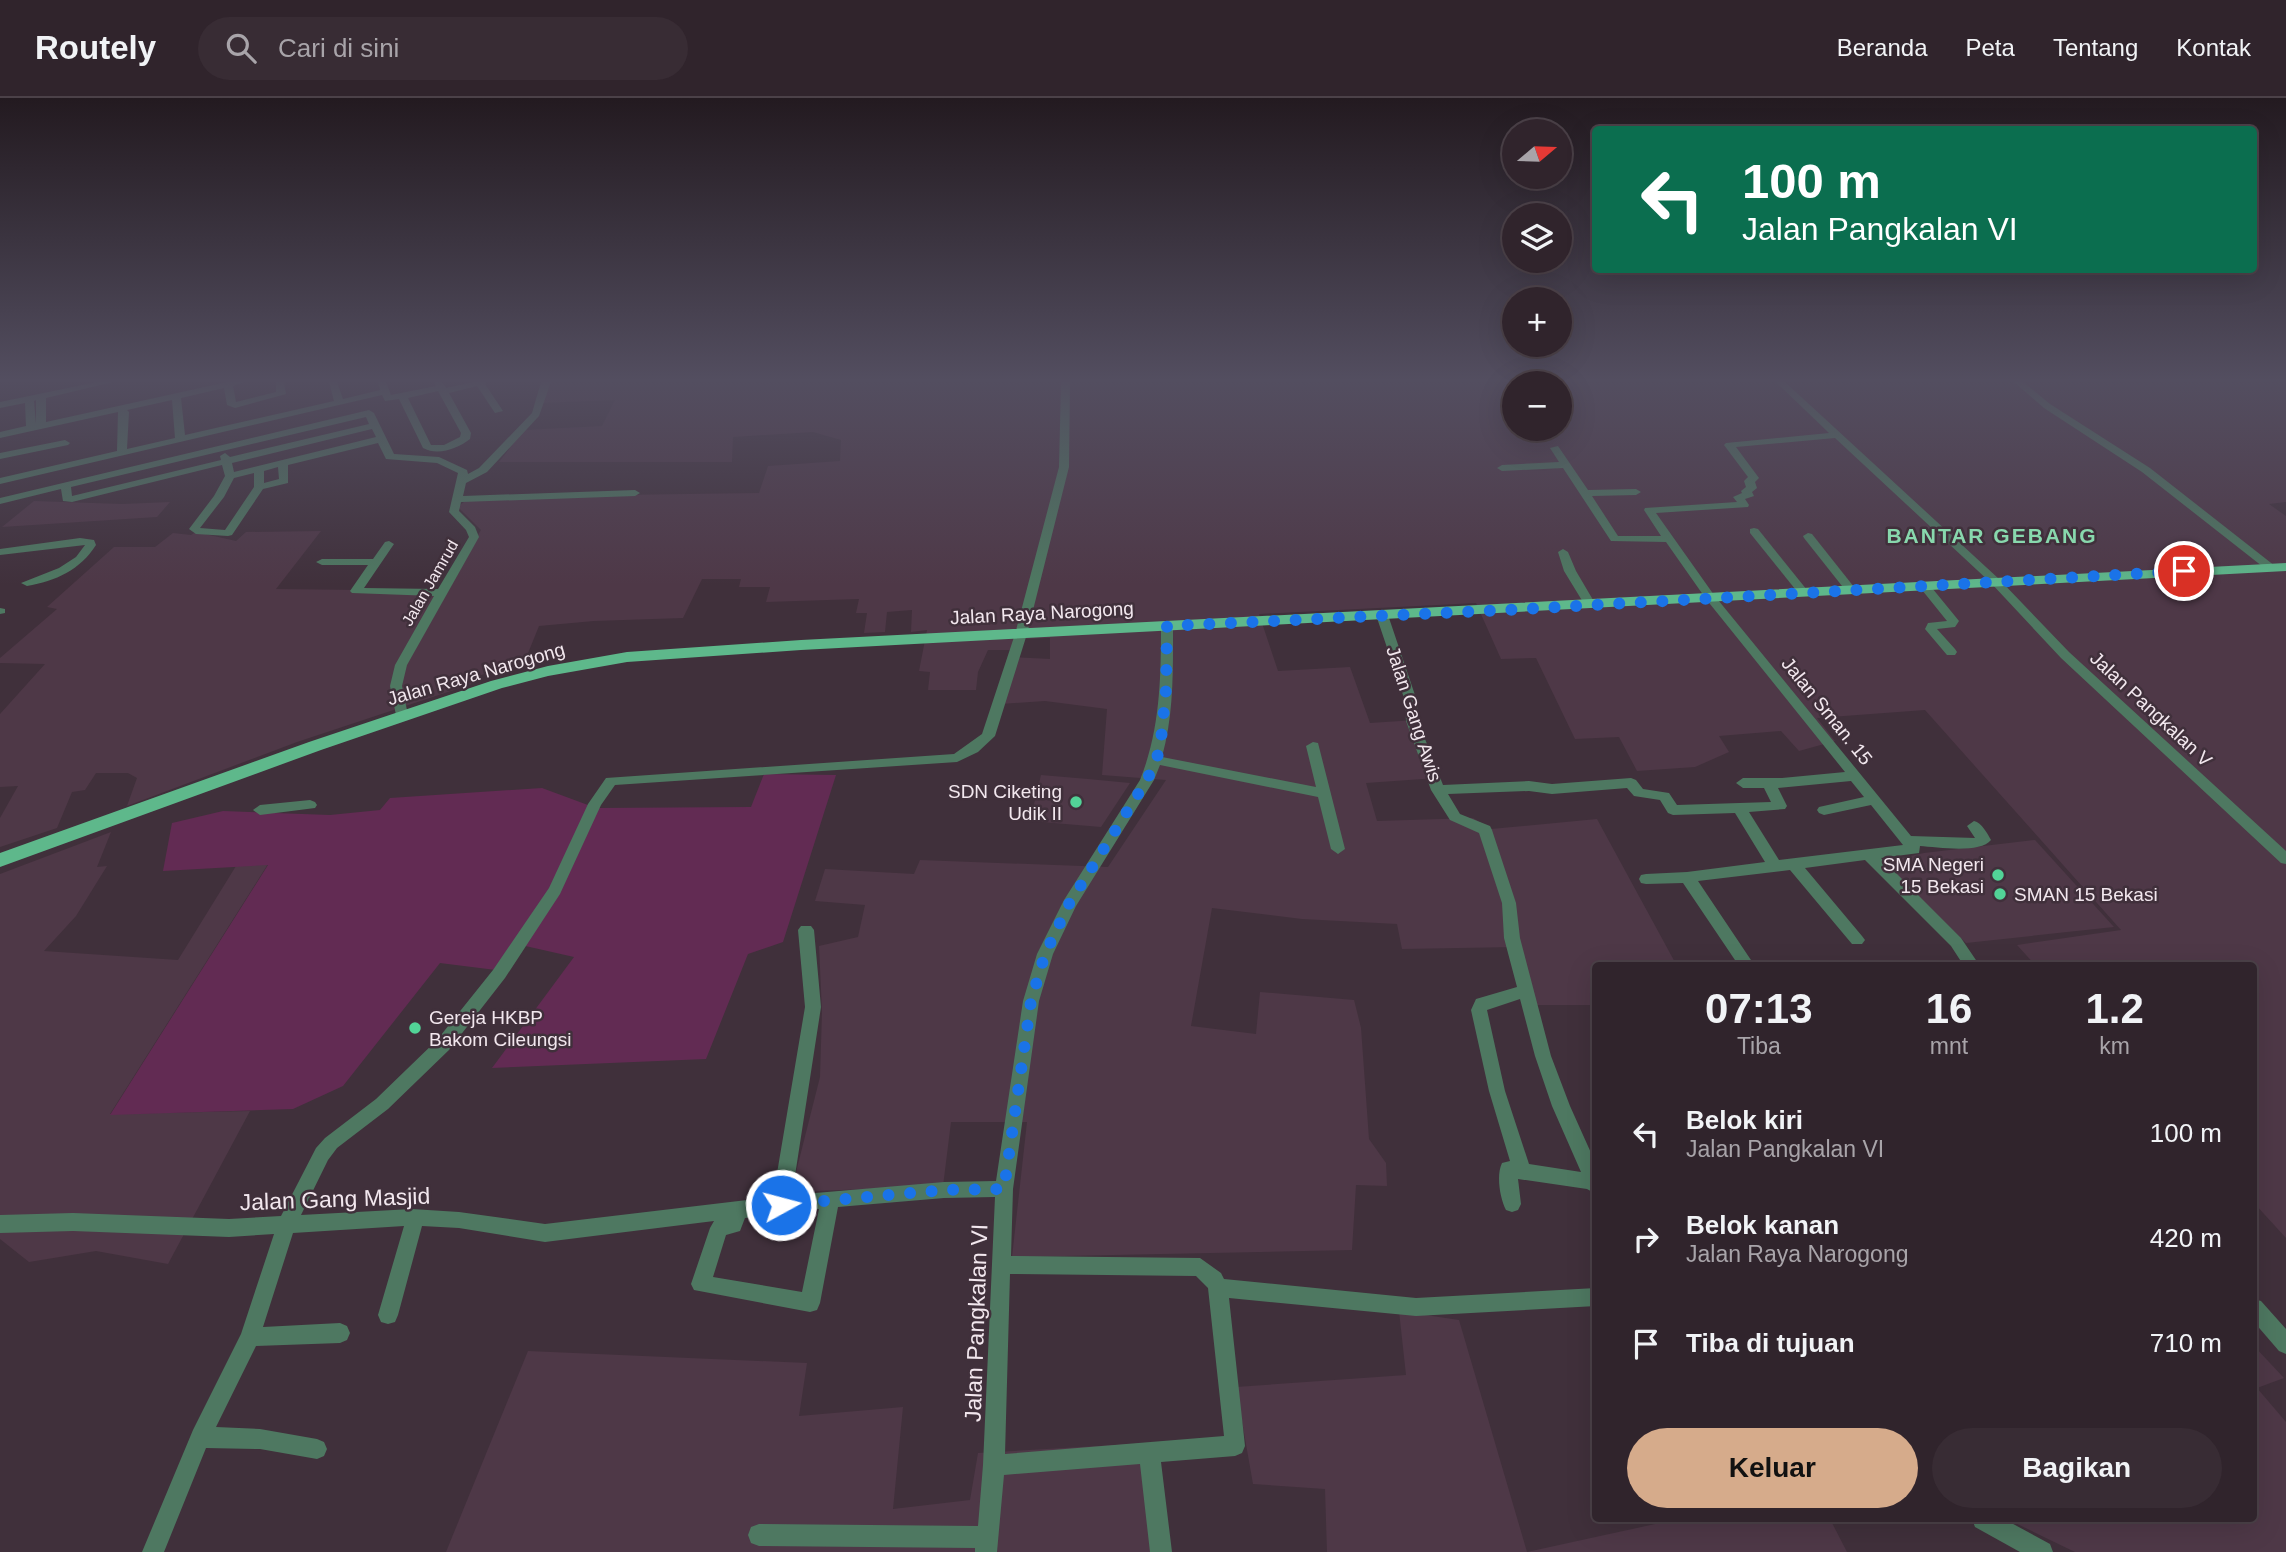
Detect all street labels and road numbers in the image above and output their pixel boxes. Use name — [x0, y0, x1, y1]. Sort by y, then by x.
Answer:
street label: Jalan Jamrud — [399, 537, 461, 629]
street label: Jalan Raya Narogong — [950, 598, 1134, 628]
street label: Jalan Raya Narogong — [385, 639, 567, 709]
street label: Jalan Gang Awis — [1382, 644, 1446, 784]
street label: Jalan Pangkalan V — [2086, 647, 2216, 771]
street label: Jalan Sman. 15 — [1777, 653, 1877, 769]
street label: Jalan Gang Masjid — [239, 1183, 431, 1215]
street label: Jalan Pangkalan VI — [960, 1224, 992, 1422]

